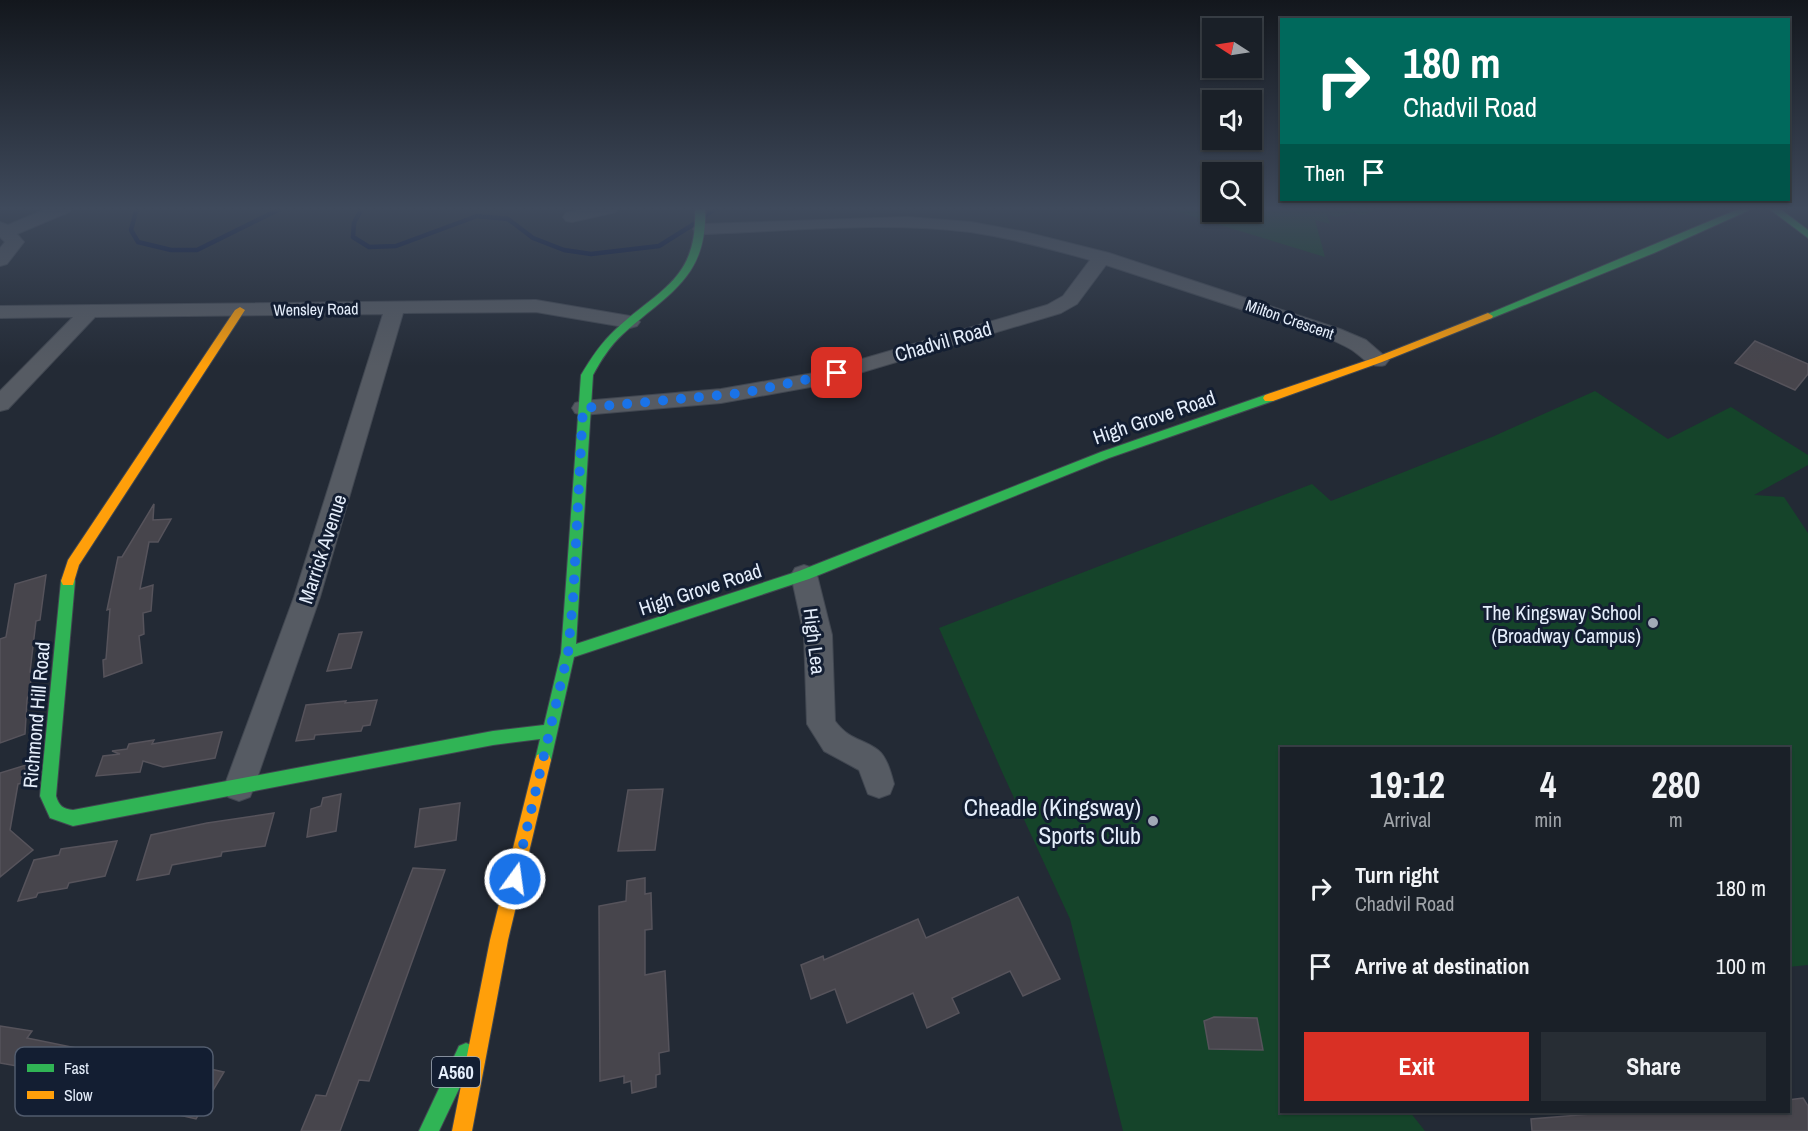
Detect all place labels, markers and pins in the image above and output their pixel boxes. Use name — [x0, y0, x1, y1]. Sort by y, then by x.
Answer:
pin — [811, 347, 862, 398]
place label: The Kingsway School (Broadway Campus) — [1482, 599, 1641, 649]
marker: The Kingsway School (Broadway Campus) — [1646, 616, 1660, 630]
place label: Cheadle (Kingsway) Sports Club — [964, 791, 1141, 851]
marker: Cheadle (Kingsway) Sports Club — [1146, 814, 1160, 828]

